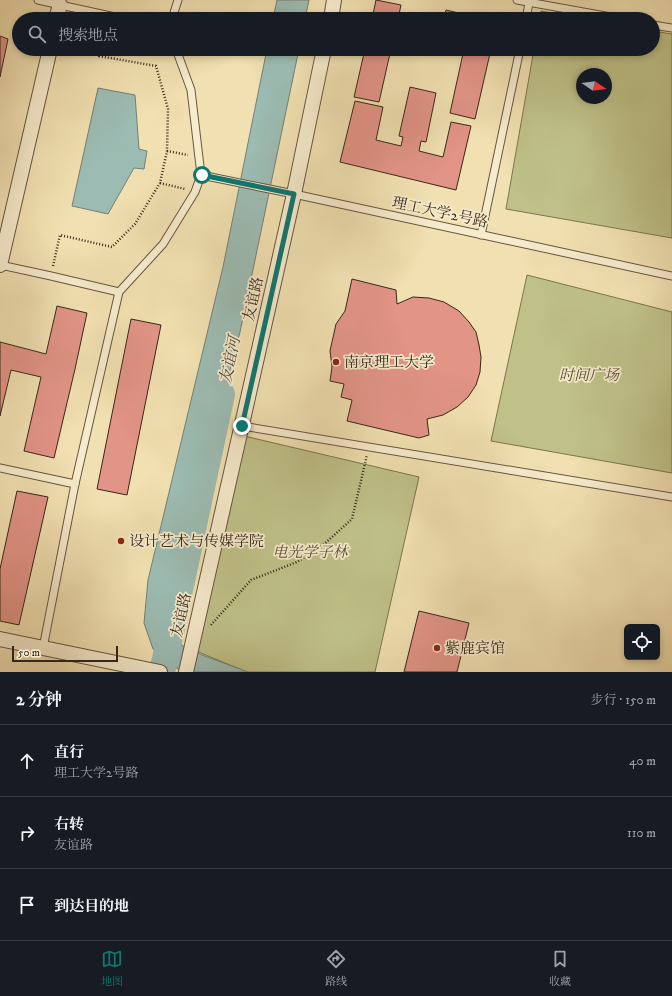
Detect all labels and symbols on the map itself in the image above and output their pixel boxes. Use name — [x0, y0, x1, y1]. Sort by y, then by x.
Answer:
north arrow — [576, 68, 612, 104]
route start — [193, 166, 211, 184]
street label: 理工大学2号路 — [390, 193, 489, 232]
street label: 友谊路 — [239, 275, 268, 323]
water label: 友谊河 — [215, 332, 245, 386]
place label: 南京理工大学 — [344, 353, 434, 372]
marker: 南京理工大学 — [331, 357, 341, 367]
park label: 时间广场 — [559, 366, 621, 385]
route end — [233, 417, 251, 435]
place label: 设计艺术与传媒学院 — [129, 532, 264, 551]
marker: 设计艺术与传媒学院 — [116, 536, 126, 546]
park label: 电光学子林 — [272, 543, 349, 562]
street label: 友谊路 — [167, 591, 196, 639]
place label: 紫鹿宾馆 — [445, 639, 505, 658]
marker: 紫鹿宾馆 — [432, 643, 442, 653]
scale bar — [12, 644, 118, 663]

